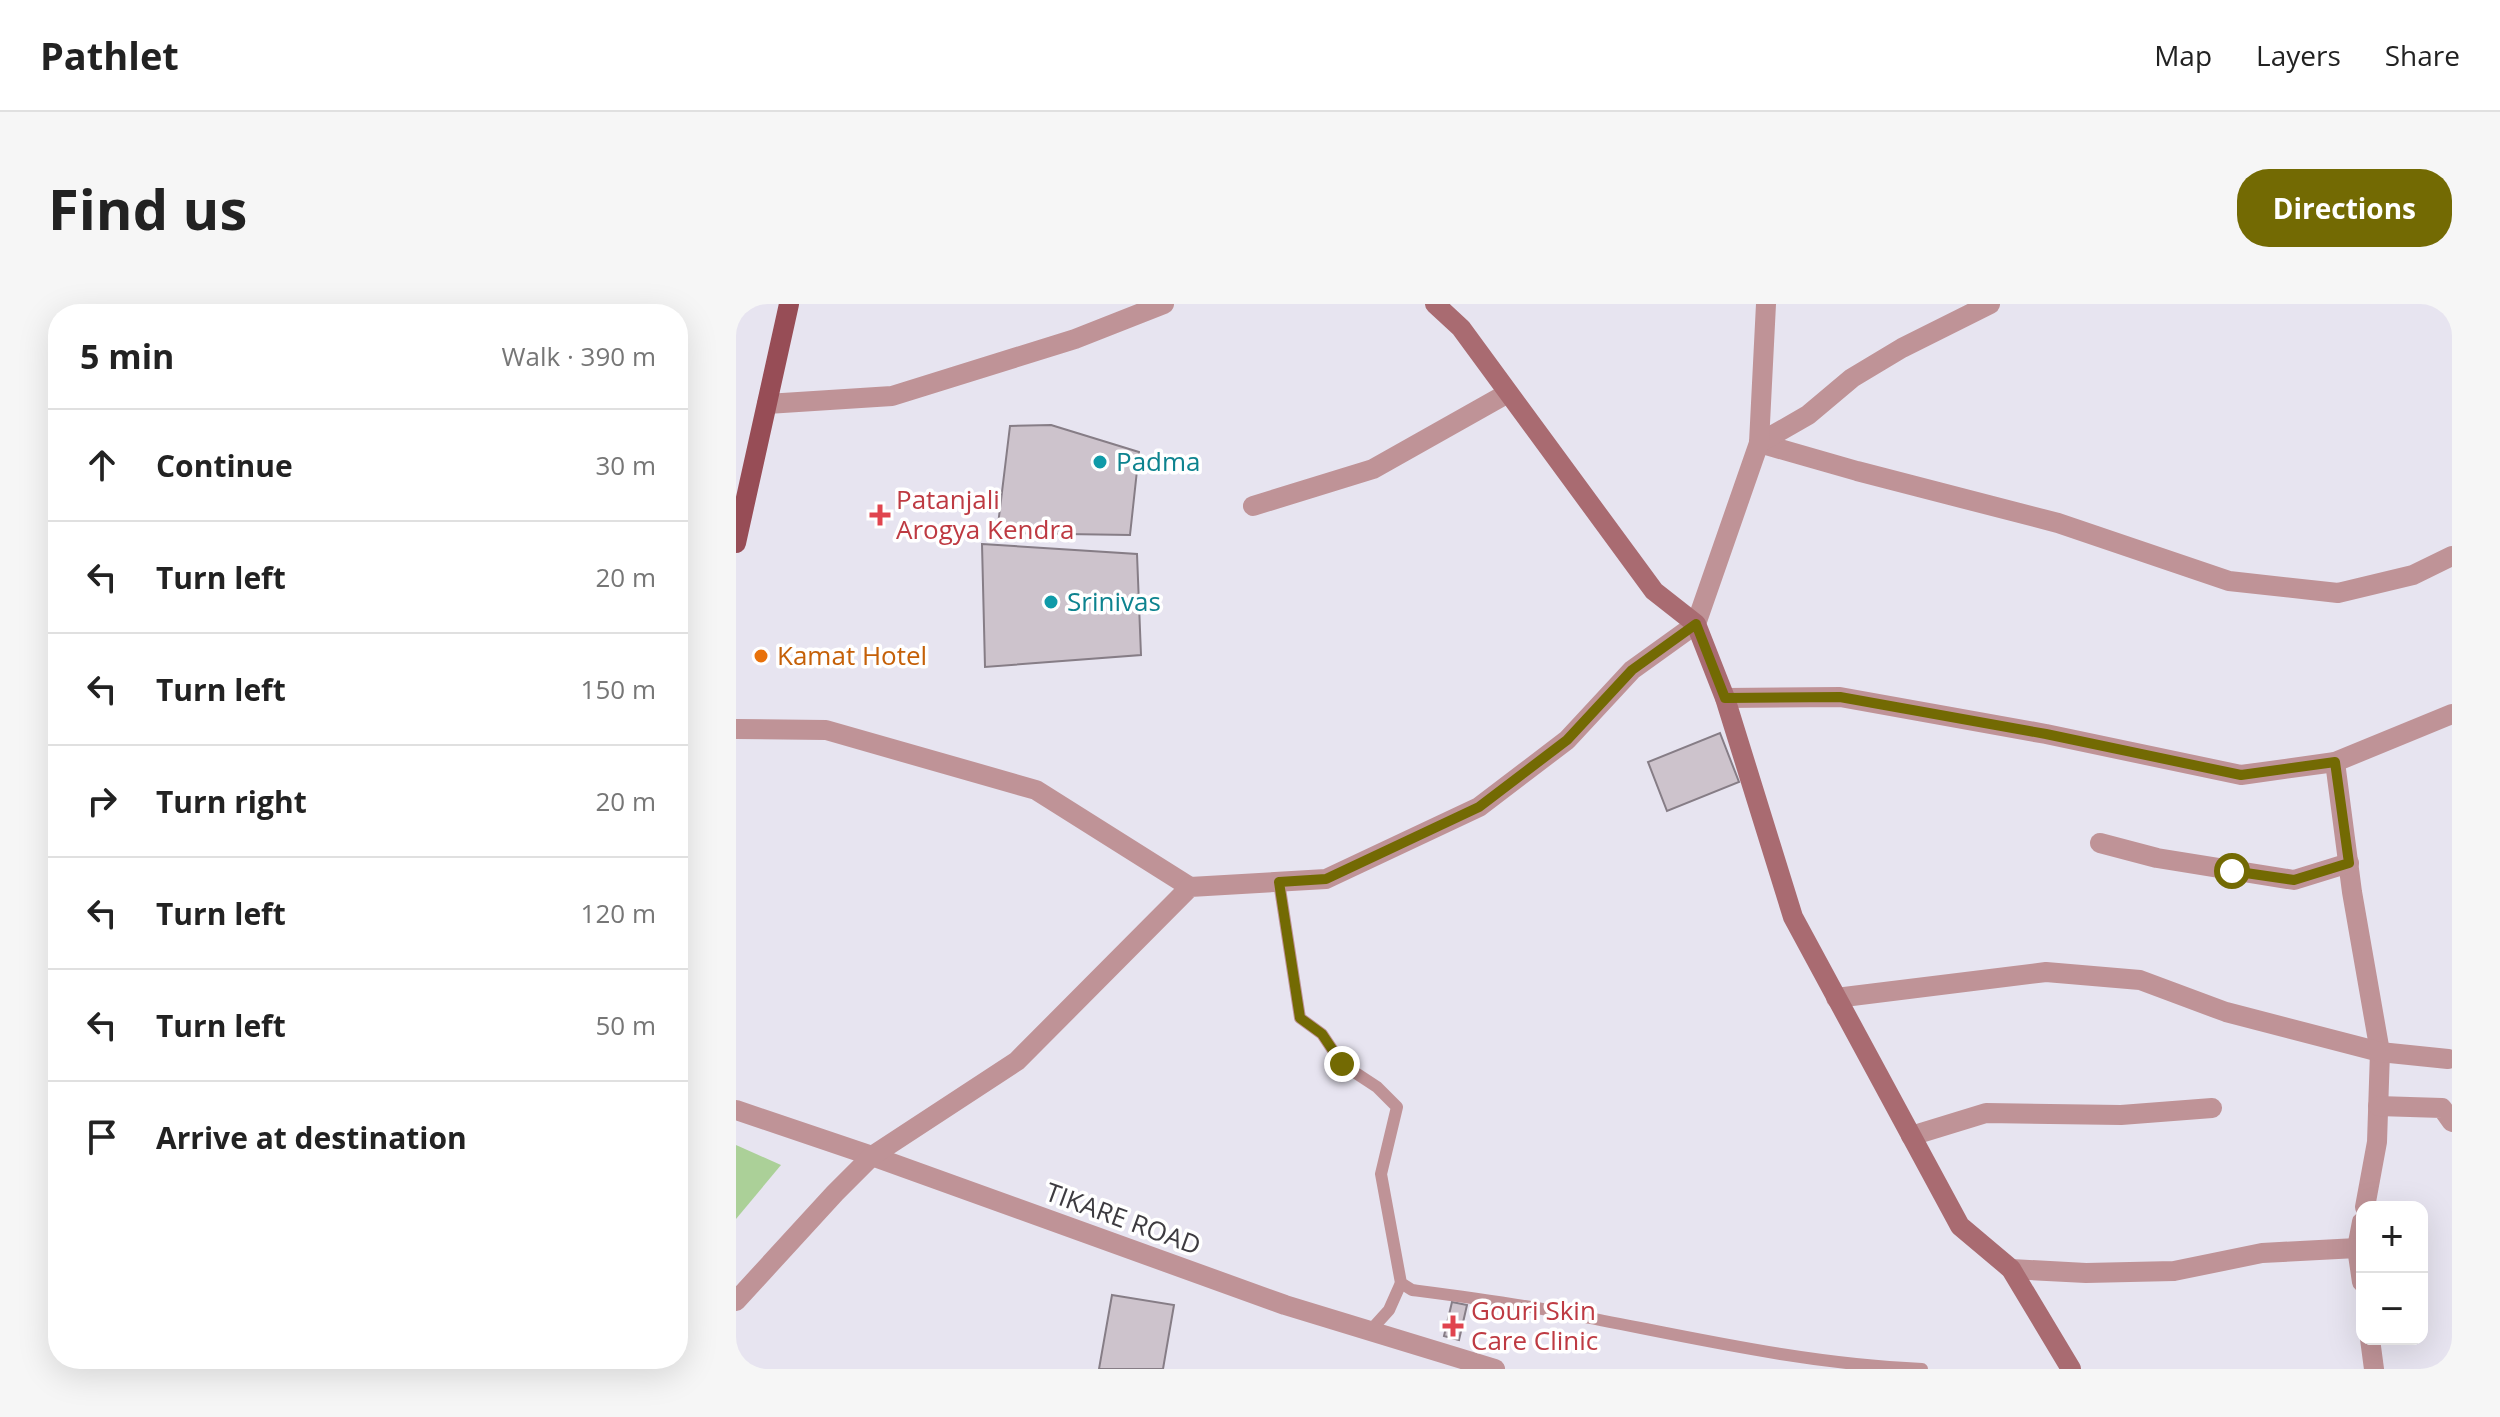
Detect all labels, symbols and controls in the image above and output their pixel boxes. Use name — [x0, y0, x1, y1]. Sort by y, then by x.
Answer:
text: Pathlet — [40, 29, 179, 81]
text: Map — [2154, 36, 2212, 74]
text: Layers — [2256, 36, 2341, 74]
text: Share — [2385, 36, 2460, 74]
button: Directions — [2237, 169, 2452, 247]
text: Find us — [48, 170, 247, 246]
text: 5 min — [80, 333, 174, 379]
text: Walk · 390 m — [502, 338, 656, 374]
icon: ahead — [80, 443, 124, 487]
place label: Padma — [1116, 443, 1201, 479]
text: Continue — [156, 445, 293, 486]
text: 30 m — [595, 447, 656, 483]
marker: Padma — [1091, 453, 1109, 471]
place label: Patanjali Arogya Kendra — [896, 481, 1075, 547]
marker: Patanjali Arogya Kendra — [871, 506, 889, 524]
icon: left — [80, 555, 124, 599]
text: Turn left — [156, 557, 286, 598]
text: 20 m — [595, 559, 656, 595]
place label: Srinivas — [1067, 583, 1161, 619]
marker: Srinivas — [1042, 593, 1060, 611]
place label: Kamat Hotel — [777, 637, 927, 673]
marker: Kamat Hotel — [752, 647, 770, 665]
icon: left — [80, 667, 124, 711]
text: Turn left — [156, 669, 286, 710]
text: 150 m — [581, 671, 656, 707]
icon: right — [80, 779, 124, 823]
text: Turn right — [156, 781, 307, 822]
text: 20 m — [595, 783, 656, 819]
route start — [2214, 853, 2250, 889]
icon: left — [80, 891, 124, 935]
text: Turn left — [156, 893, 286, 934]
text: 120 m — [581, 895, 656, 931]
icon: left — [80, 1003, 124, 1047]
text: Turn left — [156, 1005, 286, 1046]
text: 50 m — [595, 1007, 656, 1043]
route end — [1324, 1046, 1360, 1082]
icon: arrive — [80, 1115, 124, 1159]
text: Arrive at destination — [156, 1117, 467, 1158]
street label: TIKARE ROAD — [1041, 1173, 1206, 1263]
map controls — [2356, 1201, 2428, 1345]
button: + — [2356, 1201, 2428, 1273]
button: − — [2356, 1273, 2428, 1345]
place label: Gouri Skin Care Clinic — [1471, 1292, 1598, 1358]
marker: Gouri Skin Care Clinic — [1442, 1315, 1464, 1337]

